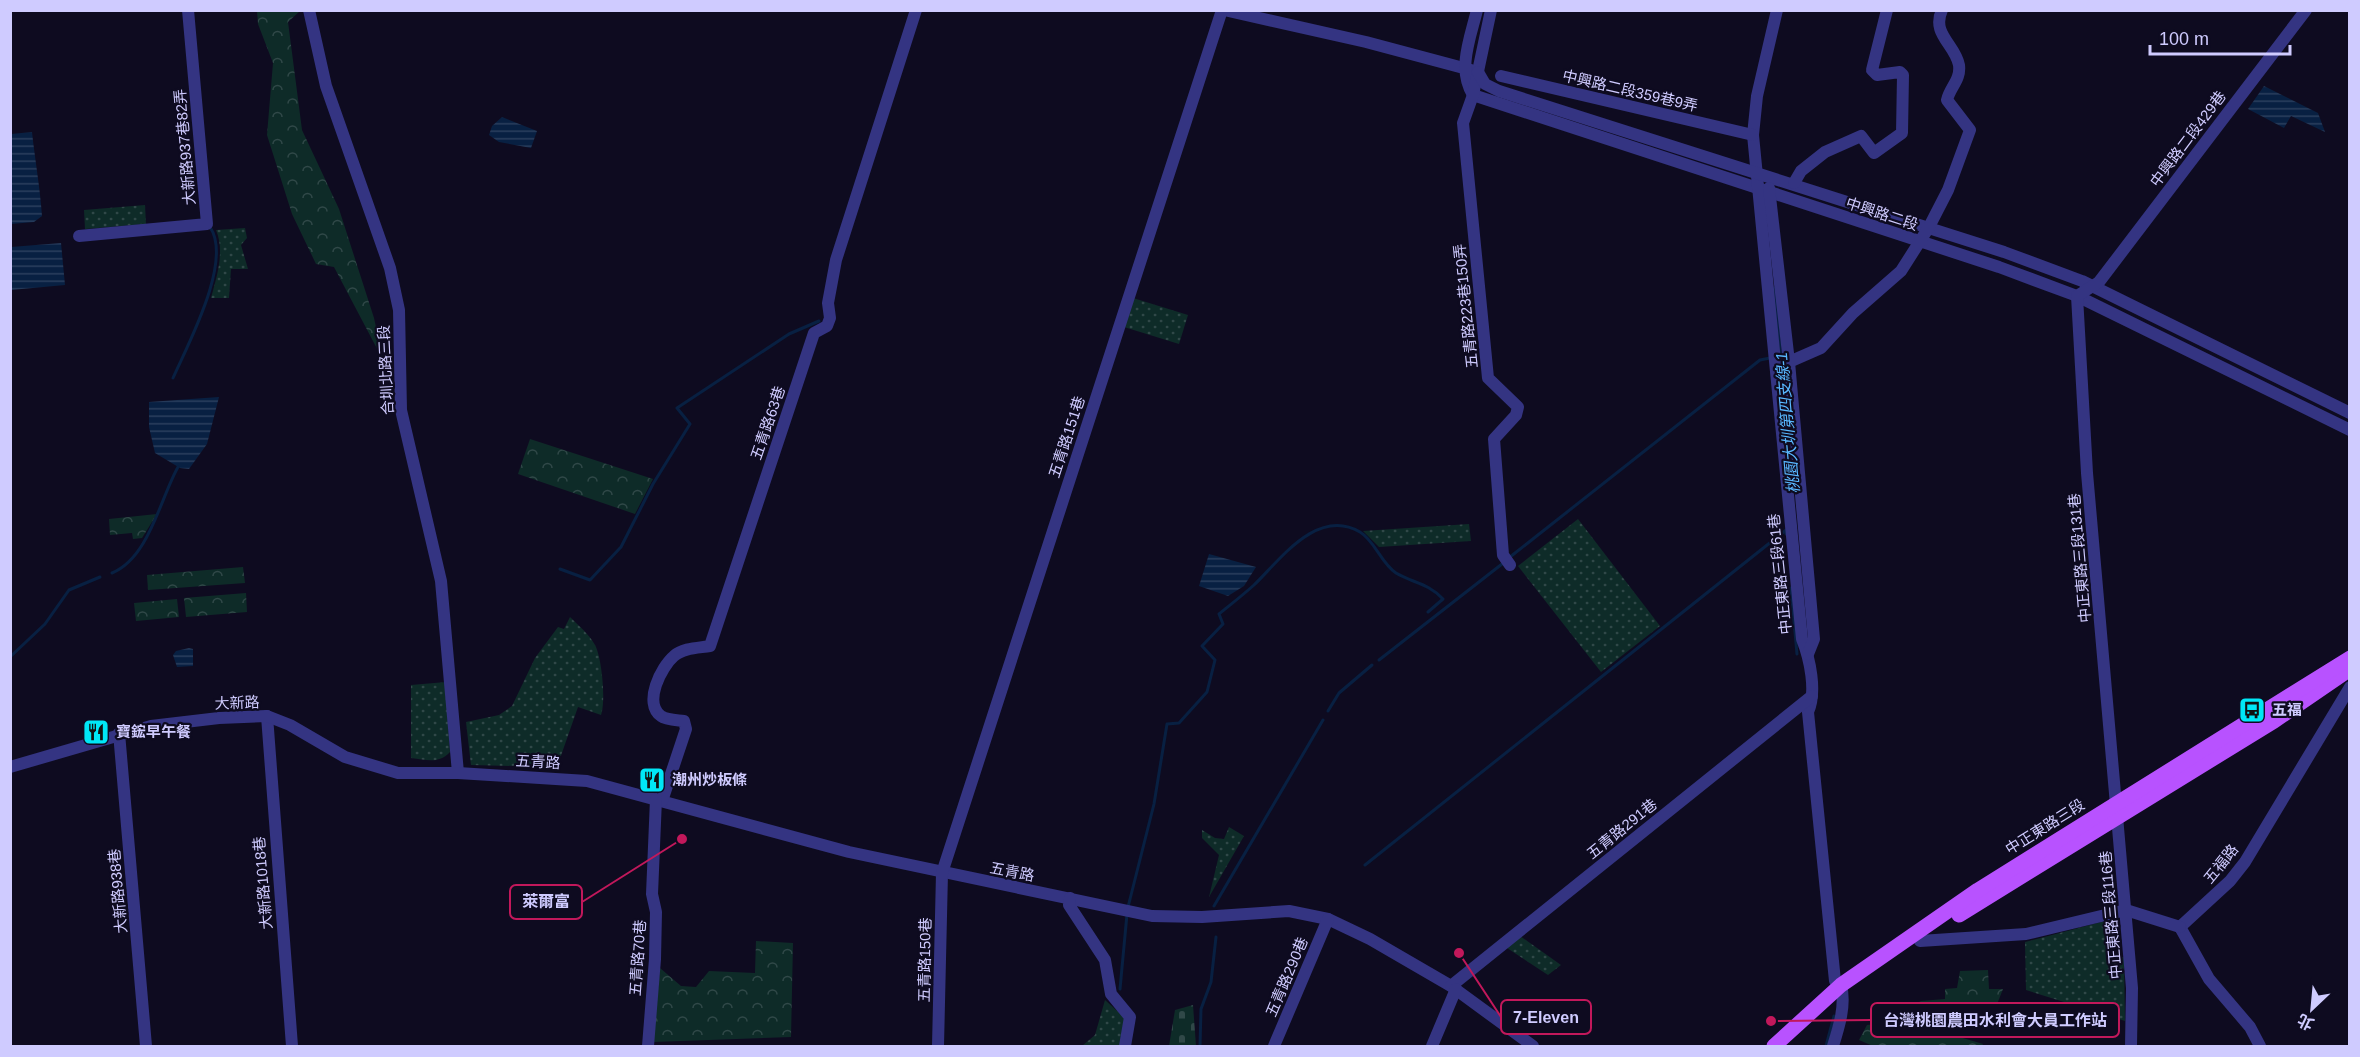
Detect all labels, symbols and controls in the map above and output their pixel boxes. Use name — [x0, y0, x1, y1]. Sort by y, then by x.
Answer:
scale bar — [2150, 18, 2290, 56]
text: 100 m — [2159, 29, 2209, 49]
street label: 中興路二段359巷9弄 — [1561, 67, 1699, 114]
street label: 大新路937巷82弄 — [171, 88, 198, 206]
street label: 中興路二段429巷 — [2146, 88, 2229, 190]
street label: 中興路二段 — [1844, 194, 1920, 233]
street label: 五青路223巷150弄 — [1451, 243, 1480, 369]
street label: 合圳北路三段 — [375, 325, 396, 415]
water label: 桃園大圳第四支線-1 — [1773, 351, 1802, 495]
street label: 五青路63巷 — [747, 384, 788, 462]
street label: 五青路151巷 — [1045, 394, 1088, 480]
street label: 中正東路三段131巷 — [2065, 493, 2094, 624]
street label: 中正東路三段61巷 — [1765, 513, 1794, 635]
street label: 大新路 — [214, 693, 260, 712]
bus stop icon: 五福 — [2237, 695, 2267, 725]
place label: 五福 — [2272, 701, 2302, 718]
restaurant icon: 寶鋐早午餐 — [81, 717, 111, 747]
place label: 寶鋐早午餐 — [116, 723, 191, 740]
street label: 五青路 — [515, 752, 561, 771]
restaurant icon: 潮州炒板條 — [637, 765, 667, 795]
place label: 潮州炒板條 — [672, 771, 747, 788]
street label: 五青路291巷 — [1583, 795, 1660, 862]
street label: 中正東路三段 — [2002, 796, 2087, 858]
street label: 大新路1018巷 — [250, 836, 275, 930]
street label: 五福路 — [2200, 841, 2241, 887]
street label: 大新路938巷 — [105, 848, 130, 934]
street label: 中正東路三段116巷 — [2096, 850, 2125, 980]
street label: 五青路 — [988, 859, 1036, 884]
callout: 萊爾富 — [510, 885, 582, 919]
text: 萊爾富 — [522, 893, 570, 910]
street label: 五青路150巷 — [915, 917, 934, 1003]
street label: 五青路70巷 — [626, 919, 649, 997]
street label: 五青路290巷 — [1262, 934, 1311, 1019]
north arrow — [2282, 979, 2342, 1039]
callout: 7-Eleven — [1501, 1000, 1591, 1034]
callout: 台灣桃園農田水利會大員工作站 — [1871, 1003, 2119, 1037]
text: 7-Eleven — [1513, 1009, 1579, 1026]
text: 北 — [2295, 1011, 2317, 1033]
text: 台灣桃園農田水利會大員工作站 — [1883, 1012, 2107, 1029]

